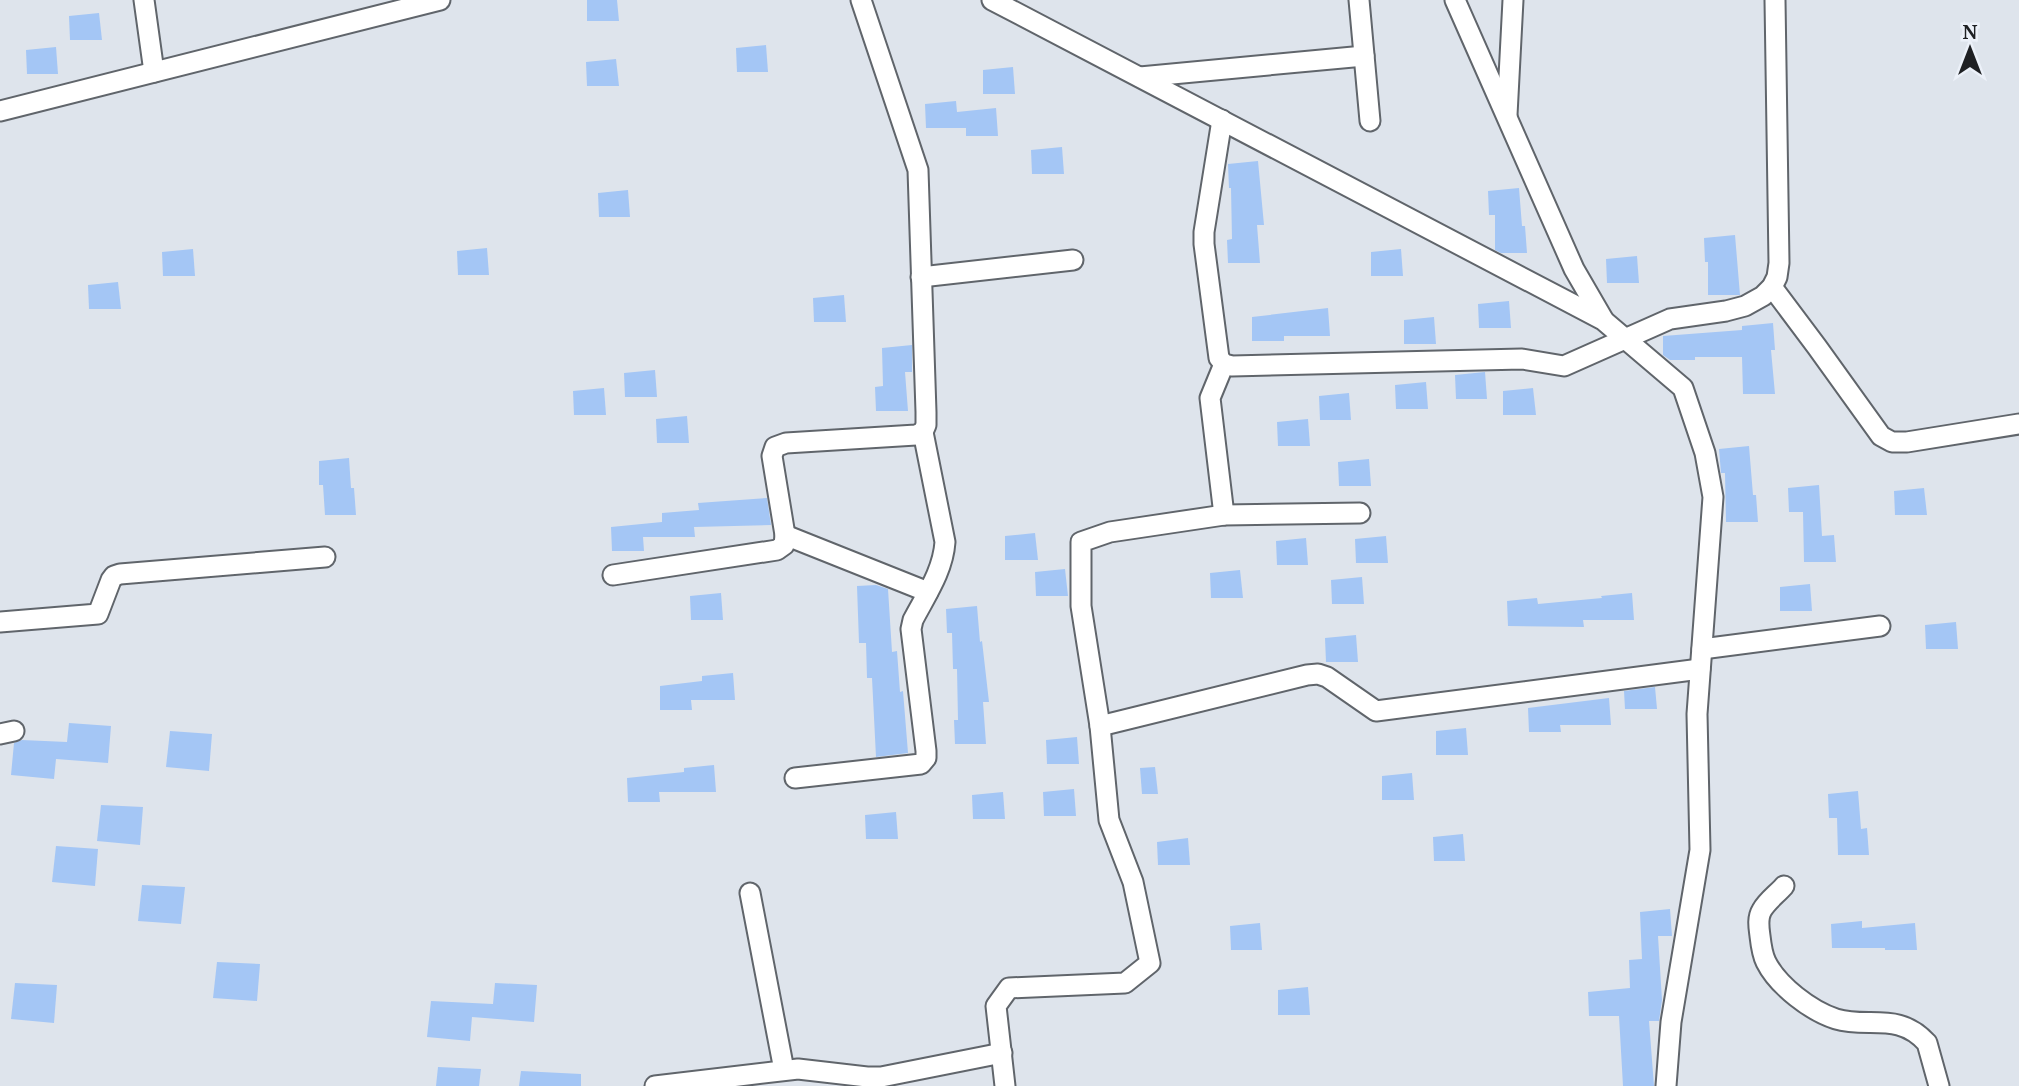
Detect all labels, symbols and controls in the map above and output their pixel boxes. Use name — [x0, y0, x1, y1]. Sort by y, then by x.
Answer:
north arrow — [1935, 14, 2005, 84]
text: N — [1963, 19, 1978, 45]

